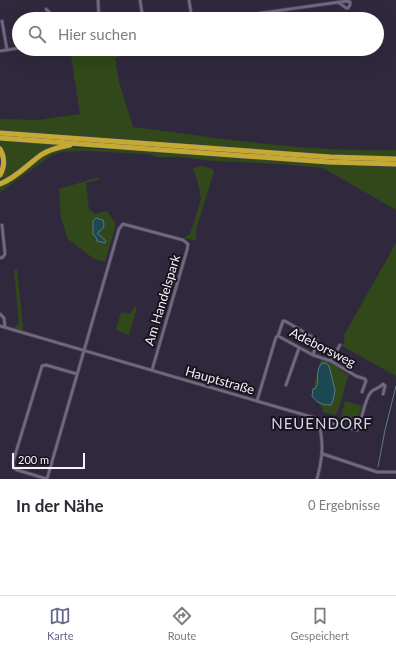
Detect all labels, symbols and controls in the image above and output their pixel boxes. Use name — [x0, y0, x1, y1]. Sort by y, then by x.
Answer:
search box — [12, 12, 384, 56]
icon: search — [26, 23, 48, 45]
text: Hier suchen — [58, 25, 137, 43]
street label: Am Handelspark — [141, 252, 184, 347]
street label: Adeborsweg — [288, 324, 359, 370]
street label: Hauptstraße — [184, 363, 256, 398]
district label: NEUENDORF — [271, 414, 373, 432]
scale bar — [12, 451, 85, 470]
text: 200 m — [18, 453, 49, 466]
text: In der Nähe — [16, 495, 104, 516]
text: 0 Ergebnisse — [308, 497, 380, 513]
tab: Karte — [47, 605, 74, 642]
tab: Route — [168, 605, 196, 642]
tab: Gespeichert — [291, 605, 349, 642]

